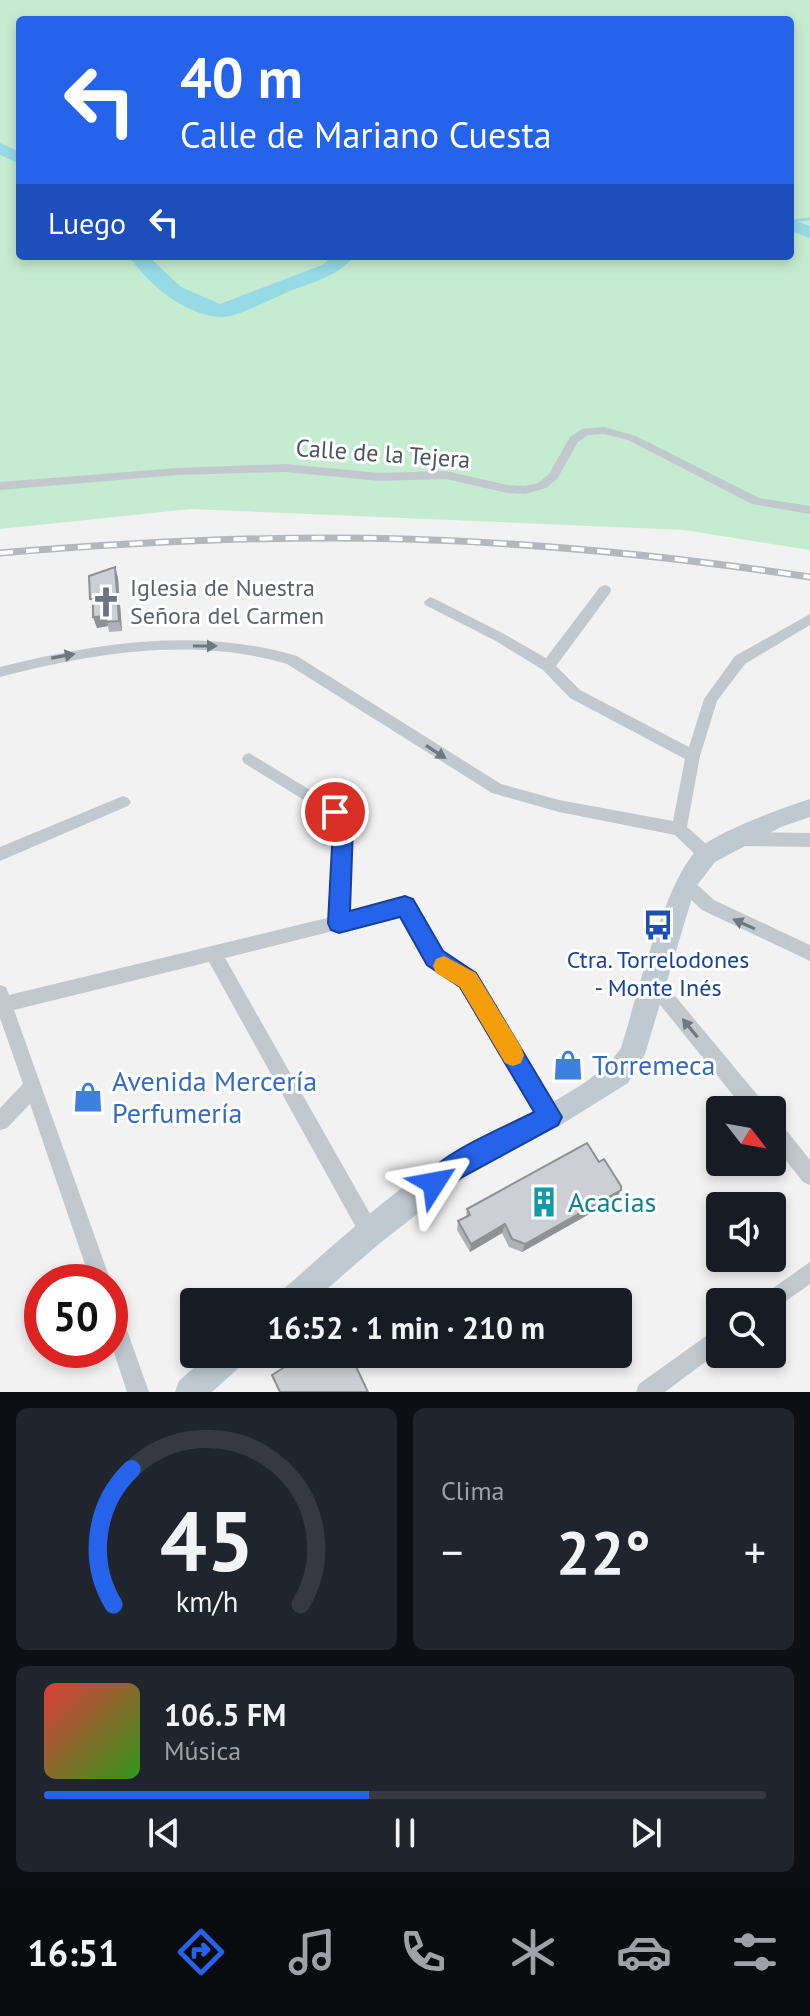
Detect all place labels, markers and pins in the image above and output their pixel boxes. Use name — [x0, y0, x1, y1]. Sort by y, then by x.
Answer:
place label: Iglesia de Nuestra Señora del Carmen — [130, 572, 324, 631]
church icon: Iglesia de Nuestra Señora del Carmen — [89, 585, 123, 619]
pin — [301, 778, 369, 846]
bus stop icon: Ctra. Torrelodones - Monte Inés — [641, 908, 675, 942]
place label: Ctra. Torrelodones - Monte Inés — [567, 944, 749, 1003]
place label: Torremeca — [592, 1046, 715, 1083]
shop icon: Torremeca — [551, 1048, 585, 1082]
place label: Avenida Mercería Perfumería — [112, 1062, 317, 1131]
shop icon: Avenida Mercería Perfumería — [71, 1080, 105, 1114]
place label: Acacias — [568, 1183, 656, 1220]
building icon: Acacias — [527, 1185, 561, 1219]

